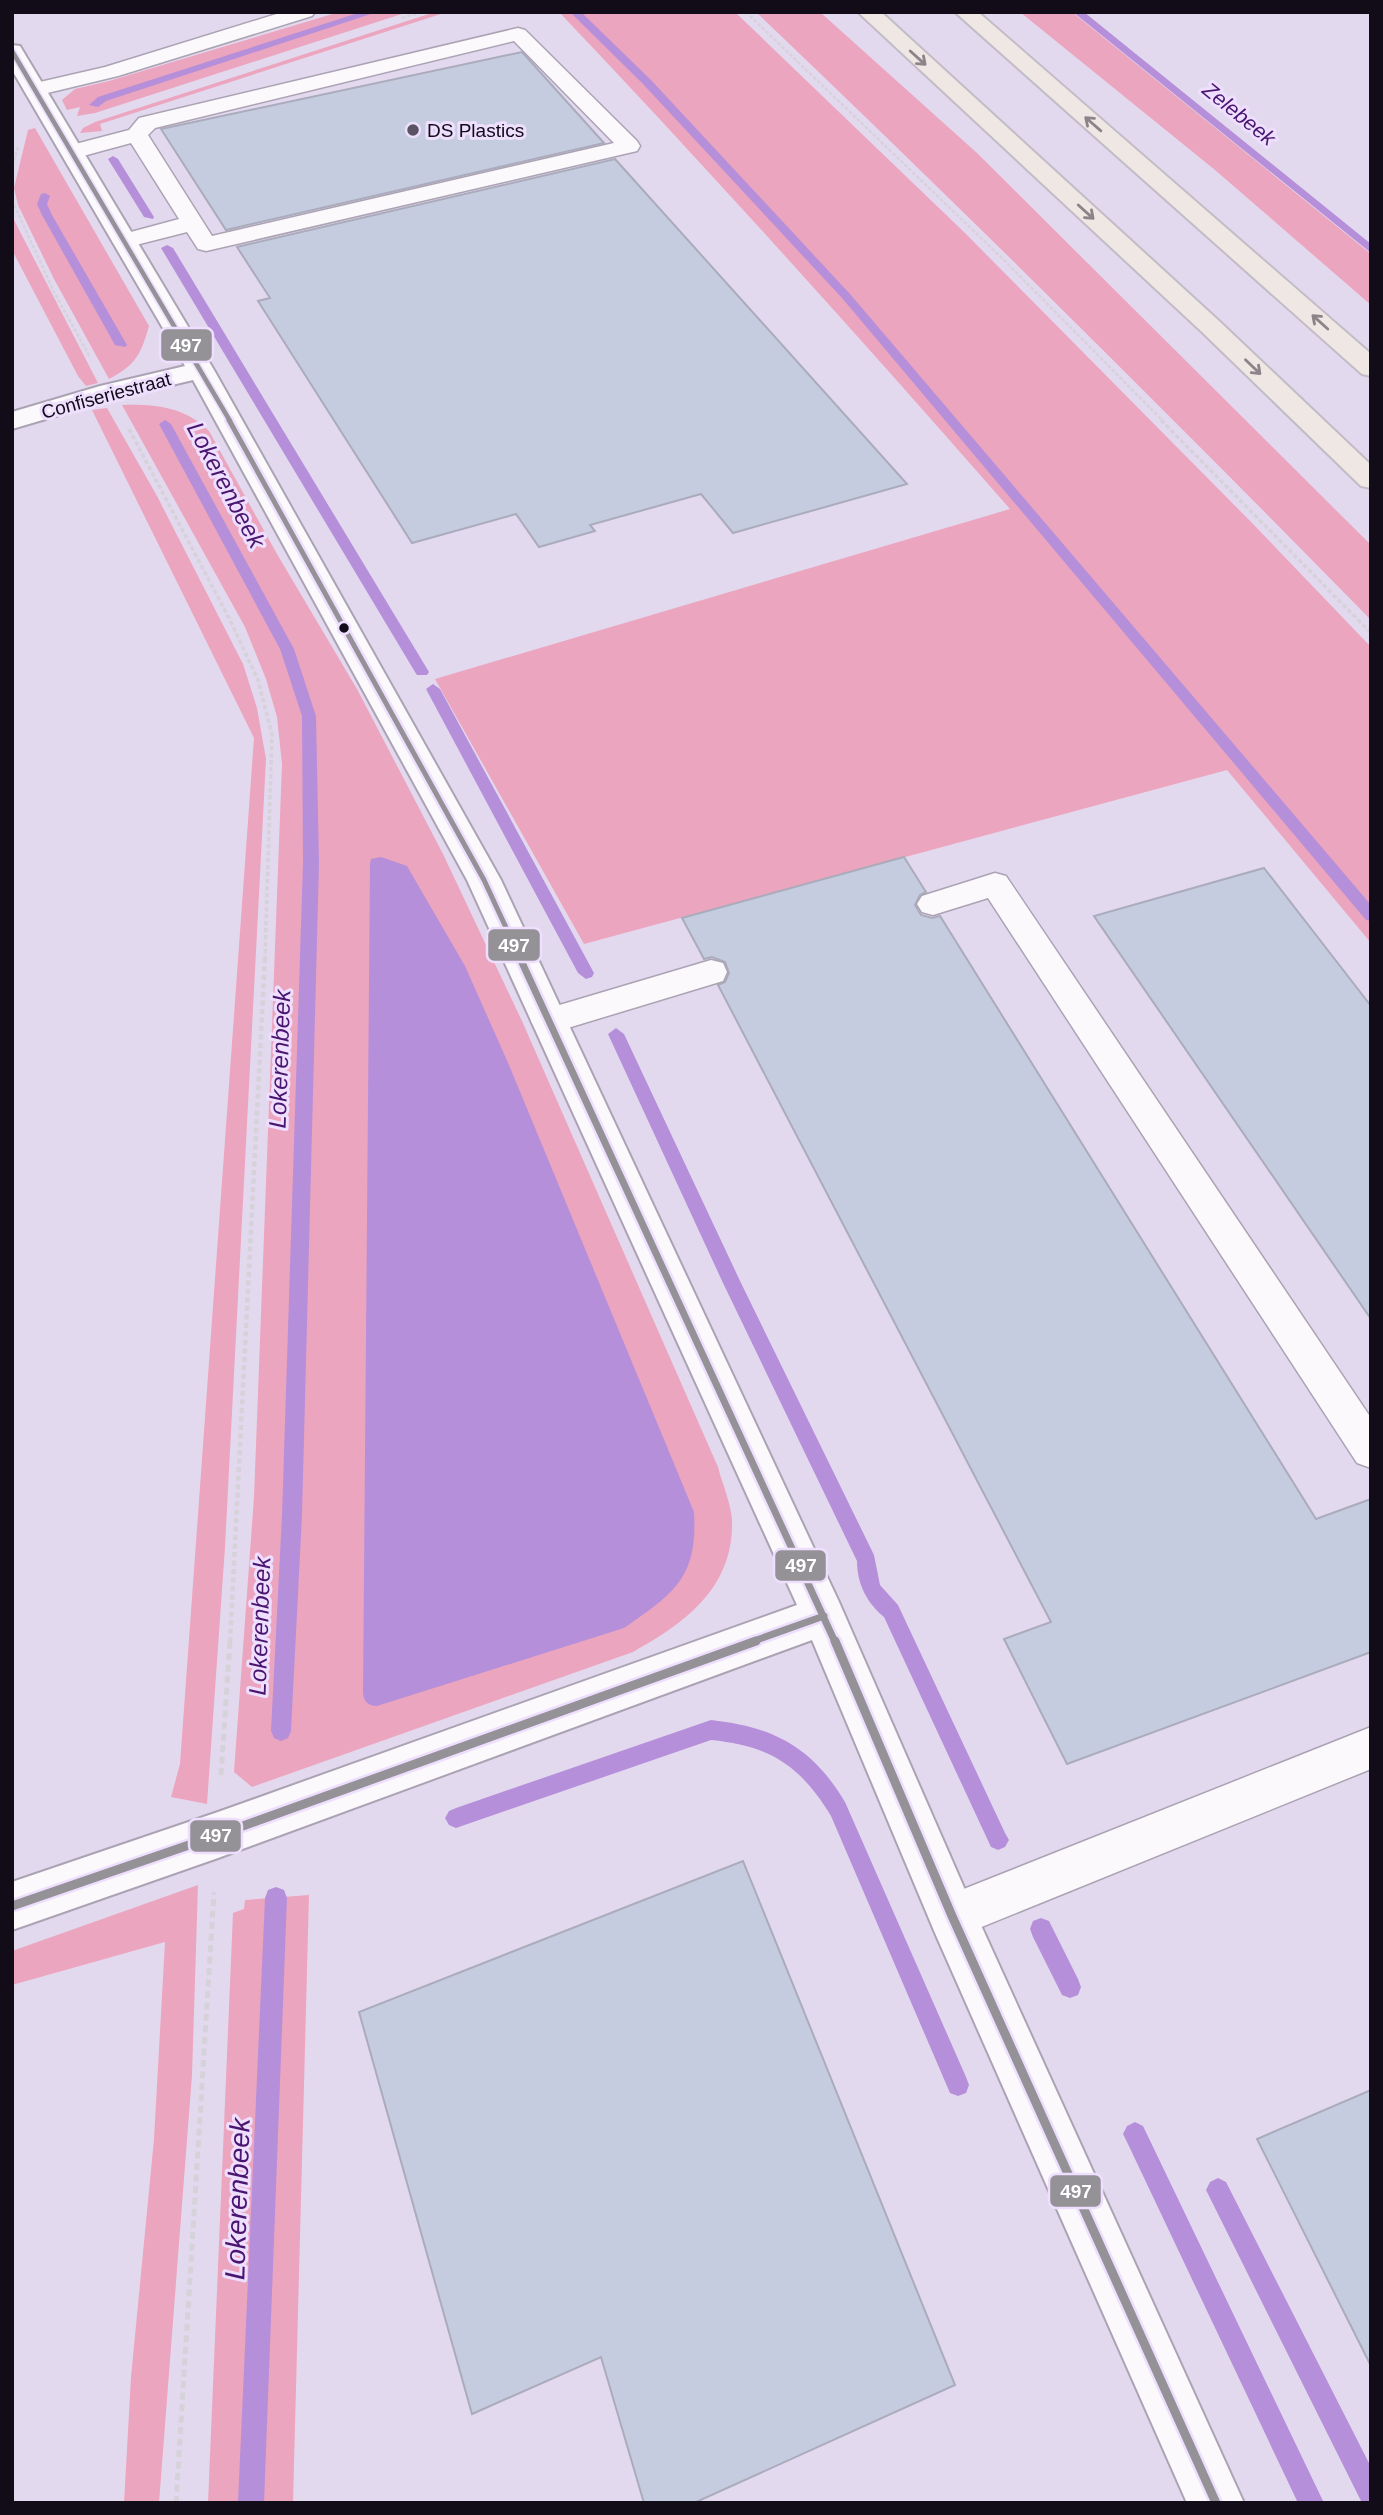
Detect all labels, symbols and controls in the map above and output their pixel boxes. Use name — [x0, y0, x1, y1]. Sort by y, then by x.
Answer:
one-way arrow — [909, 50, 926, 67]
water label: Zelebeek — [1198, 77, 1281, 151]
one-way arrow — [1085, 116, 1103, 132]
place label: DS Plastics — [427, 120, 524, 141]
marker: DS Plastics — [405, 122, 421, 138]
one-way arrow — [1077, 204, 1095, 220]
one-way arrow — [1311, 314, 1329, 330]
line badge: 497 — [160, 328, 213, 362]
text: 497 — [170, 335, 202, 356]
one-way arrow — [1244, 358, 1261, 375]
street label: Confiseriestraat — [39, 368, 174, 423]
water label: Lokerenbeek — [182, 417, 272, 554]
unlabelled marker — [337, 621, 351, 635]
line badge: 497 — [487, 928, 541, 962]
text: 497 — [498, 935, 530, 956]
water label: Lokerenbeek — [264, 987, 295, 1129]
line badge: 497 — [774, 1549, 827, 1582]
water label: Lokerenbeek — [244, 1554, 275, 1696]
text: 497 — [785, 1555, 817, 1576]
line badge: 497 — [189, 1819, 242, 1853]
text: 497 — [200, 1825, 232, 1846]
water label: Lokerenbeek — [219, 2116, 256, 2280]
line badge: 497 — [1049, 2174, 1102, 2208]
text: 497 — [1060, 2181, 1092, 2202]

